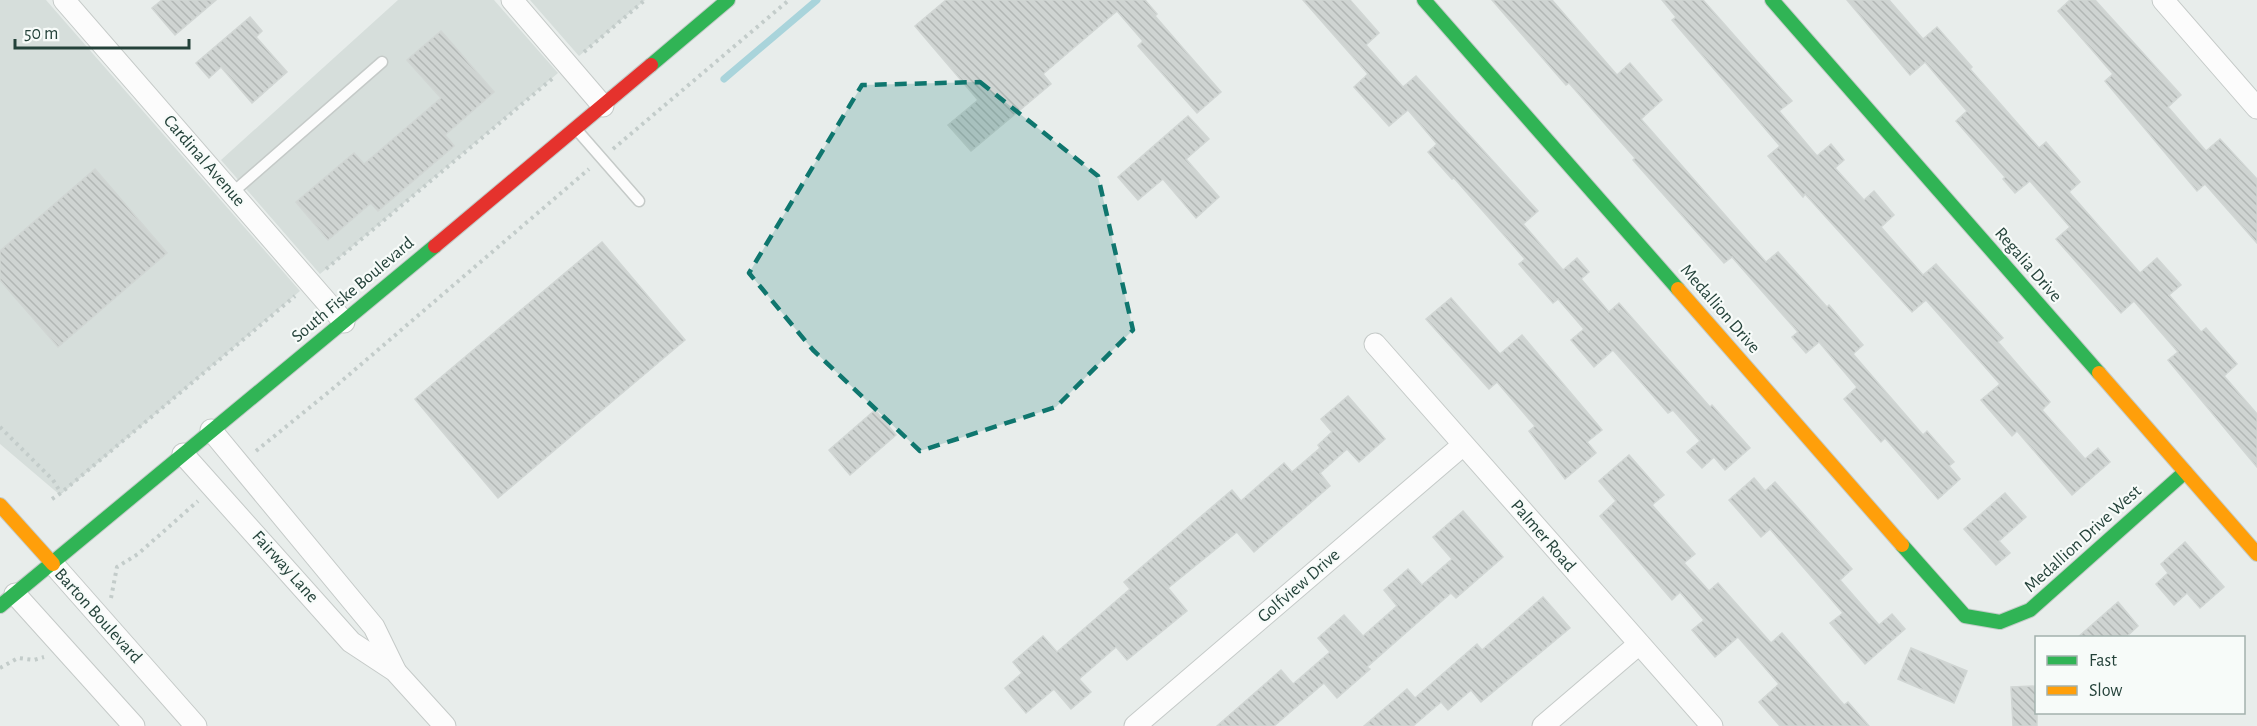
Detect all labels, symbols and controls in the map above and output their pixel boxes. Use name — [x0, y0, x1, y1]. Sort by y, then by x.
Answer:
scale bar — [15, 12, 189, 50]
text: 50 m — [24, 25, 58, 43]
street label: Cardinal Avenue — [160, 112, 248, 210]
street label: Regalia Drive — [1991, 224, 2065, 306]
street label: South Fiske Boulevard — [289, 234, 417, 346]
street label: Medallion Drive — [1677, 261, 1763, 357]
street label: Medallion Drive West — [2021, 482, 2145, 596]
street label: Palmer Road — [1507, 497, 1579, 575]
street label: Fairway Lane — [248, 528, 322, 606]
street label: Golfview Drive — [1254, 546, 1344, 626]
street label: Barton Boulevard — [51, 565, 145, 667]
legend — [2035, 636, 2245, 714]
text: Fast — [2089, 652, 2117, 670]
text: Slow — [2089, 682, 2122, 700]

